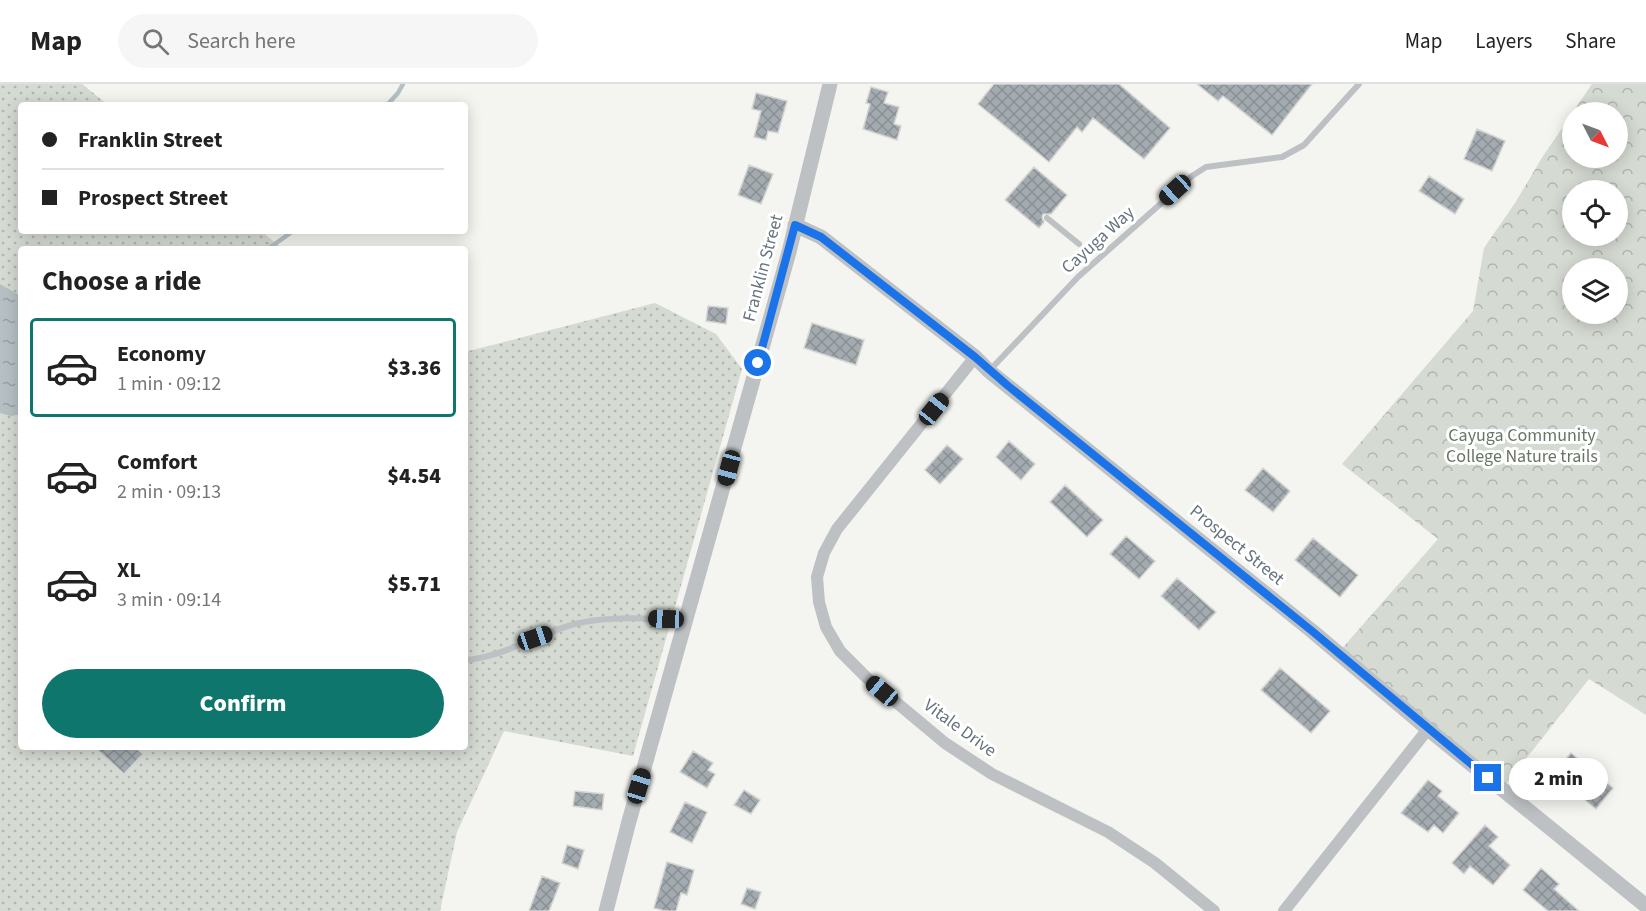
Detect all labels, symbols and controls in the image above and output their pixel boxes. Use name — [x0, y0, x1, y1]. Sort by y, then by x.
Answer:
search box — [118, 14, 538, 68]
text: Map — [30, 21, 82, 61]
icon: search — [139, 25, 172, 58]
text: Search here — [187, 25, 296, 57]
text: Map — [1405, 26, 1442, 56]
text: Layers — [1475, 26, 1532, 56]
text: Share — [1565, 26, 1616, 56]
north arrow — [1562, 102, 1628, 168]
map controls — [1562, 102, 1628, 324]
text: Franklin Street — [78, 124, 222, 156]
car — [1156, 171, 1194, 209]
button: locate — [1562, 180, 1628, 246]
text: Prospect Street — [78, 182, 228, 214]
street label: Cayuga Way — [1056, 200, 1140, 280]
street label: Franklin Street — [737, 212, 789, 324]
button: layers — [1562, 258, 1628, 324]
text: Choose a ride — [42, 262, 202, 301]
text: Economy — [117, 338, 206, 370]
icon: car — [45, 341, 99, 395]
route start — [744, 349, 771, 376]
text: $3.36 — [387, 352, 441, 384]
text: 1 min · 09:12 — [117, 370, 221, 398]
car — [916, 389, 952, 429]
park label: Cayuga Community College Nature trails — [1446, 423, 1598, 469]
text: Comfort — [117, 446, 198, 478]
car — [716, 448, 742, 488]
icon: car — [45, 449, 99, 503]
text: $4.54 — [387, 460, 441, 492]
text: 2 min · 09:13 — [117, 478, 221, 506]
street label: Prospect Street — [1184, 499, 1290, 591]
text: XL — [117, 554, 141, 586]
icon: car — [45, 557, 99, 611]
text: $5.71 — [387, 568, 441, 600]
text: 3 min · 09:14 — [117, 586, 221, 614]
car — [648, 609, 684, 629]
car — [515, 624, 555, 652]
button: Confirm — [42, 669, 444, 738]
car — [862, 673, 902, 709]
street label: Vitale Drive — [918, 693, 1002, 763]
callout: 2 min — [1509, 757, 1608, 799]
route end — [1474, 764, 1501, 791]
text: 2 min — [1534, 765, 1583, 793]
car — [625, 766, 653, 806]

